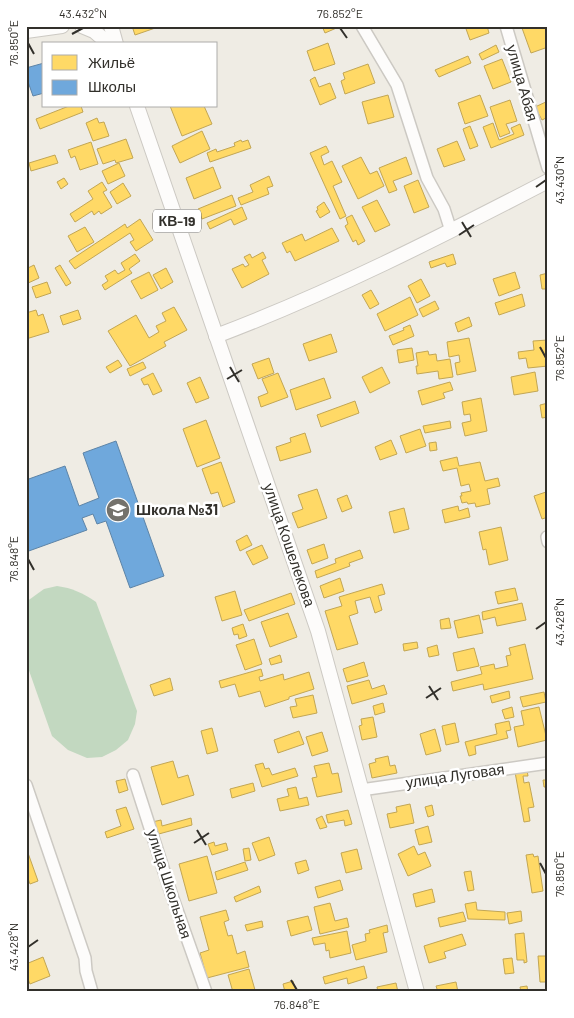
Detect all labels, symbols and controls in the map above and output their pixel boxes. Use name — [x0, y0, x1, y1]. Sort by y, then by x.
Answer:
text: 43.432°N — [59, 6, 107, 20]
text: 76.852°E — [317, 6, 363, 20]
text: 76.850°E — [6, 20, 20, 66]
legend — [42, 42, 218, 108]
street label: улица Абая — [503, 42, 542, 123]
text: Жильё — [88, 53, 135, 71]
text: Школы — [88, 77, 136, 95]
text: 43.430°N — [552, 156, 566, 204]
road number: КВ-19 — [153, 210, 201, 232]
text: 76.852°E — [552, 335, 566, 381]
street label: улица Кошелекова — [260, 481, 320, 609]
school or university icon: Школа №31 — [105, 497, 131, 523]
place label: Школа №31 — [136, 500, 218, 518]
text: 76.848°E — [6, 536, 20, 582]
text: 43.428°N — [552, 598, 566, 646]
street label: улица Луговая — [404, 759, 505, 791]
street label: улица Школьная — [144, 827, 196, 941]
text: 76.850°E — [552, 851, 566, 897]
text: 43.428°N — [6, 923, 20, 971]
text: 76.848°E — [274, 997, 320, 1011]

